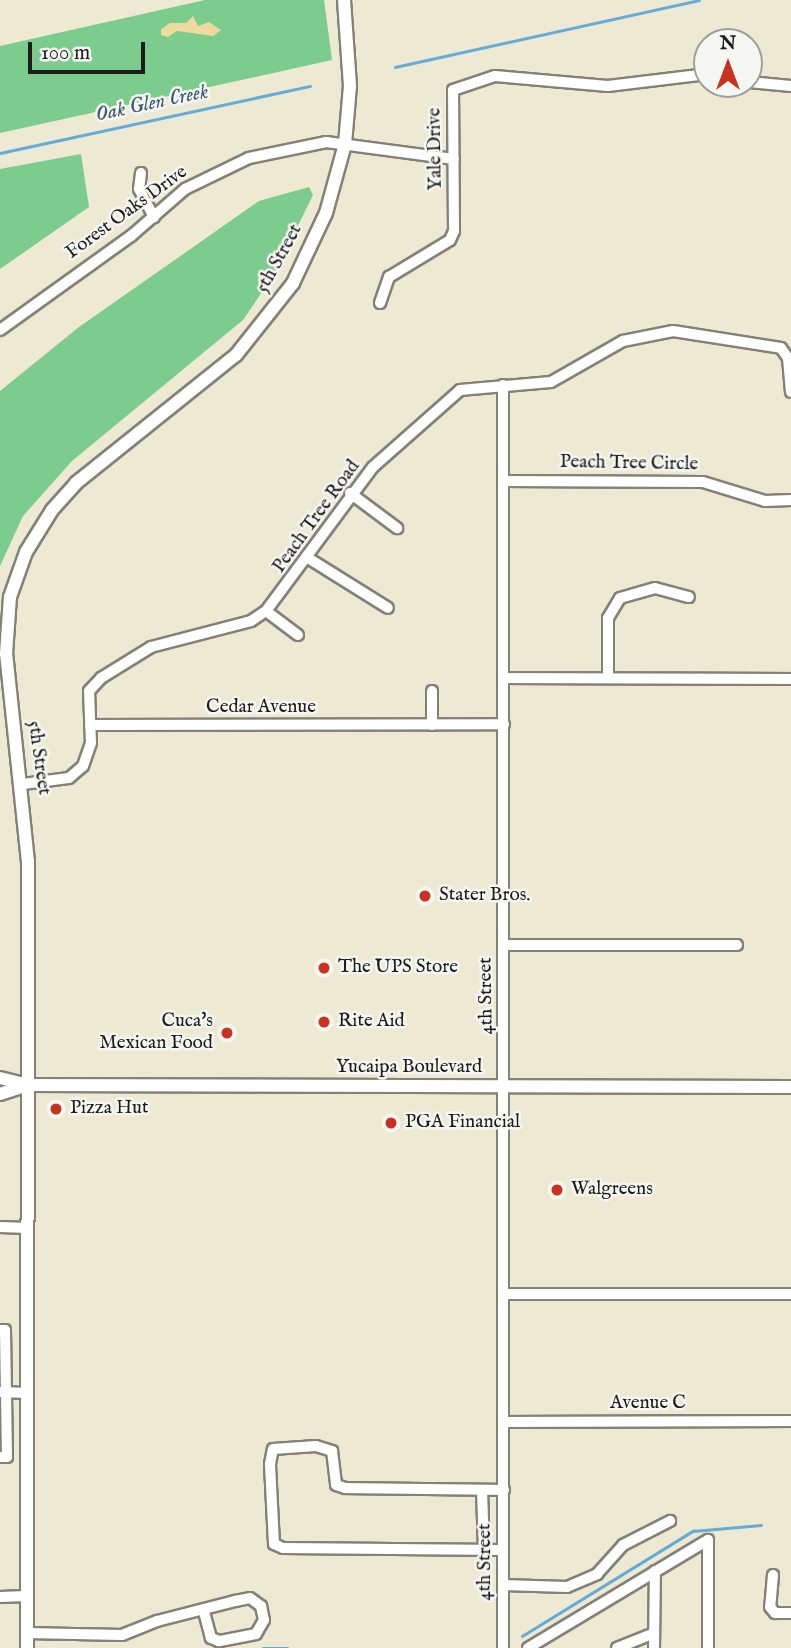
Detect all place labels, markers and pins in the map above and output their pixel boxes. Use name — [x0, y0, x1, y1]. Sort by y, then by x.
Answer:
place label: Stater Bros. — [439, 885, 530, 907]
marker: Stater Bros. — [417, 888, 433, 904]
place label: The UPS Store — [338, 957, 458, 979]
marker: The UPS Store — [316, 960, 332, 976]
place label: Cuca's Mexican Food — [99, 1011, 213, 1055]
place label: Rite Aid — [338, 1011, 405, 1033]
marker: Rite Aid — [316, 1014, 332, 1030]
marker: Cuca's Mexican Food — [219, 1025, 235, 1041]
place label: Pizza Hut — [70, 1098, 148, 1120]
marker: Pizza Hut — [48, 1101, 64, 1117]
place label: PGA Financial — [405, 1112, 520, 1134]
marker: PGA Financial — [383, 1115, 399, 1131]
place label: Walgreens — [571, 1179, 653, 1201]
marker: Walgreens — [549, 1182, 565, 1198]

